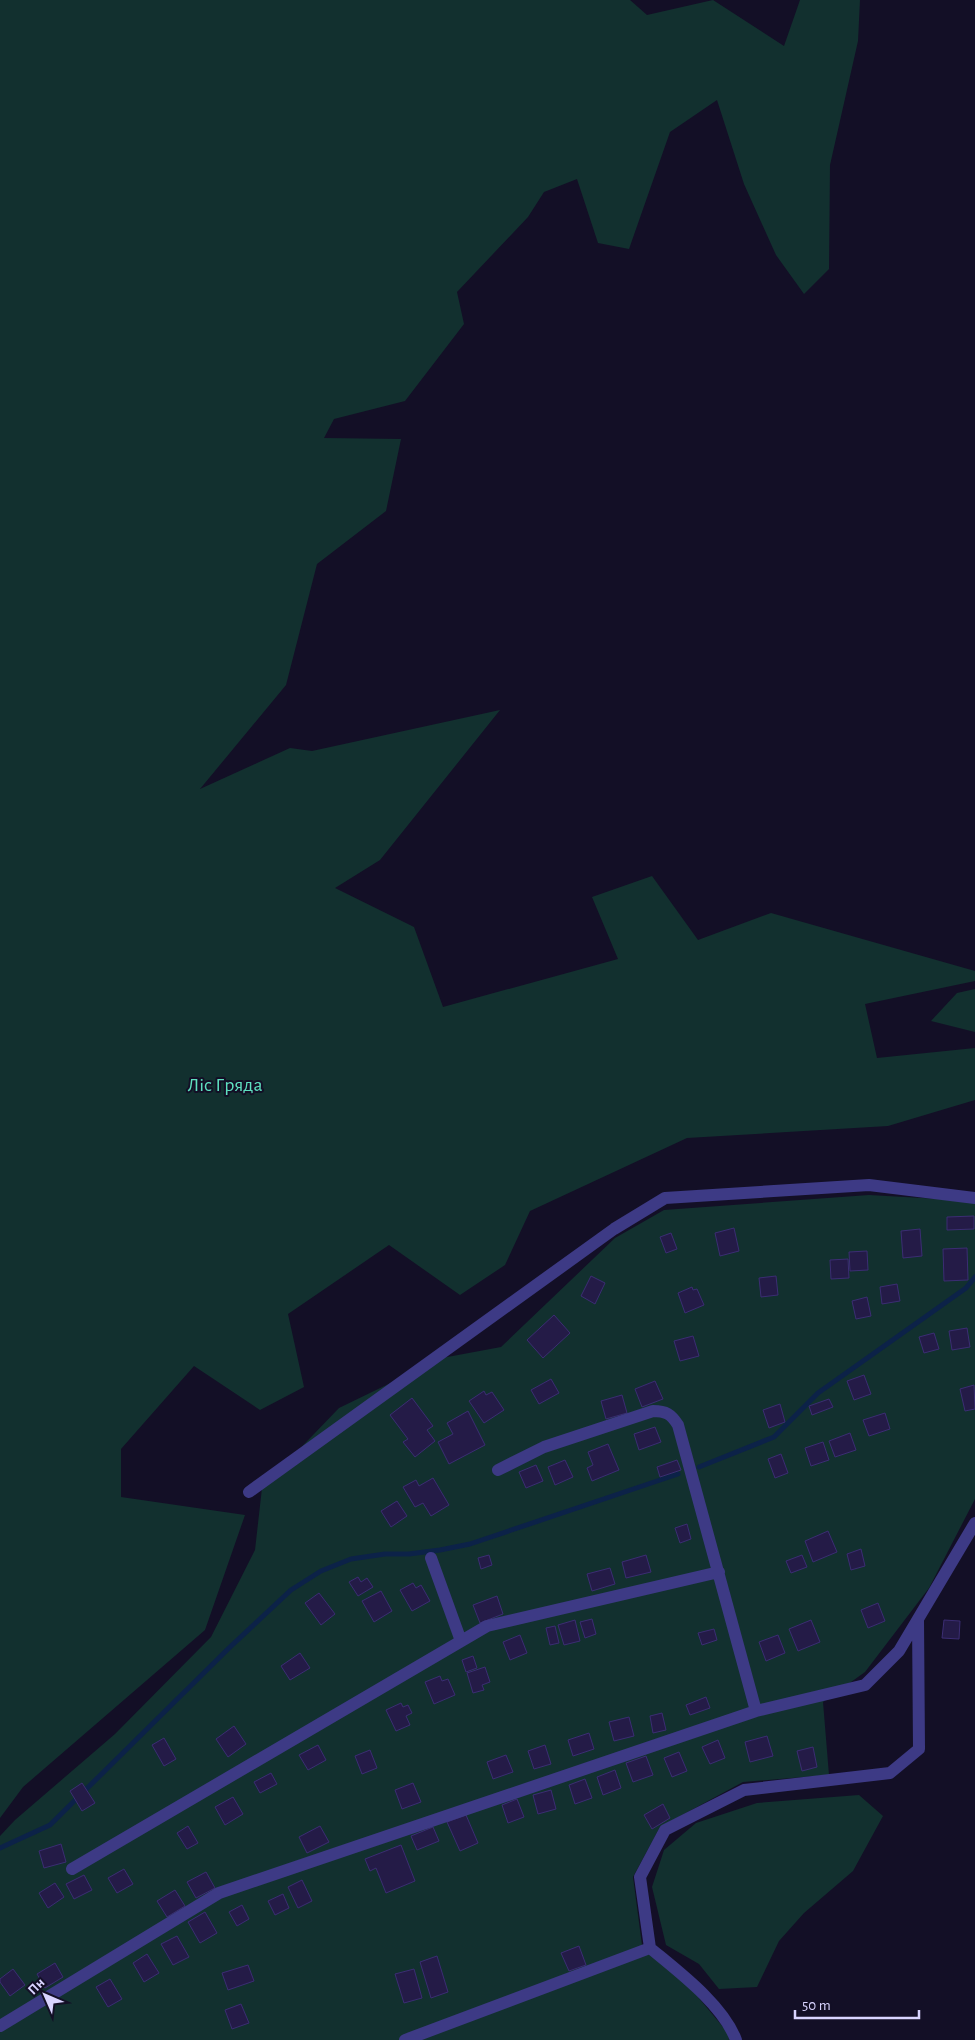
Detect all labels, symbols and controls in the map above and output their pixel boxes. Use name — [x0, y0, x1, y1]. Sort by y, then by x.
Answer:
park label: Ліс Гряда — [187, 1075, 263, 1095]
north arrow — [20, 1970, 70, 2020]
text: Пн — [26, 1976, 48, 1998]
scale bar — [795, 1988, 919, 2020]
text: 50 m — [802, 1998, 831, 2013]

